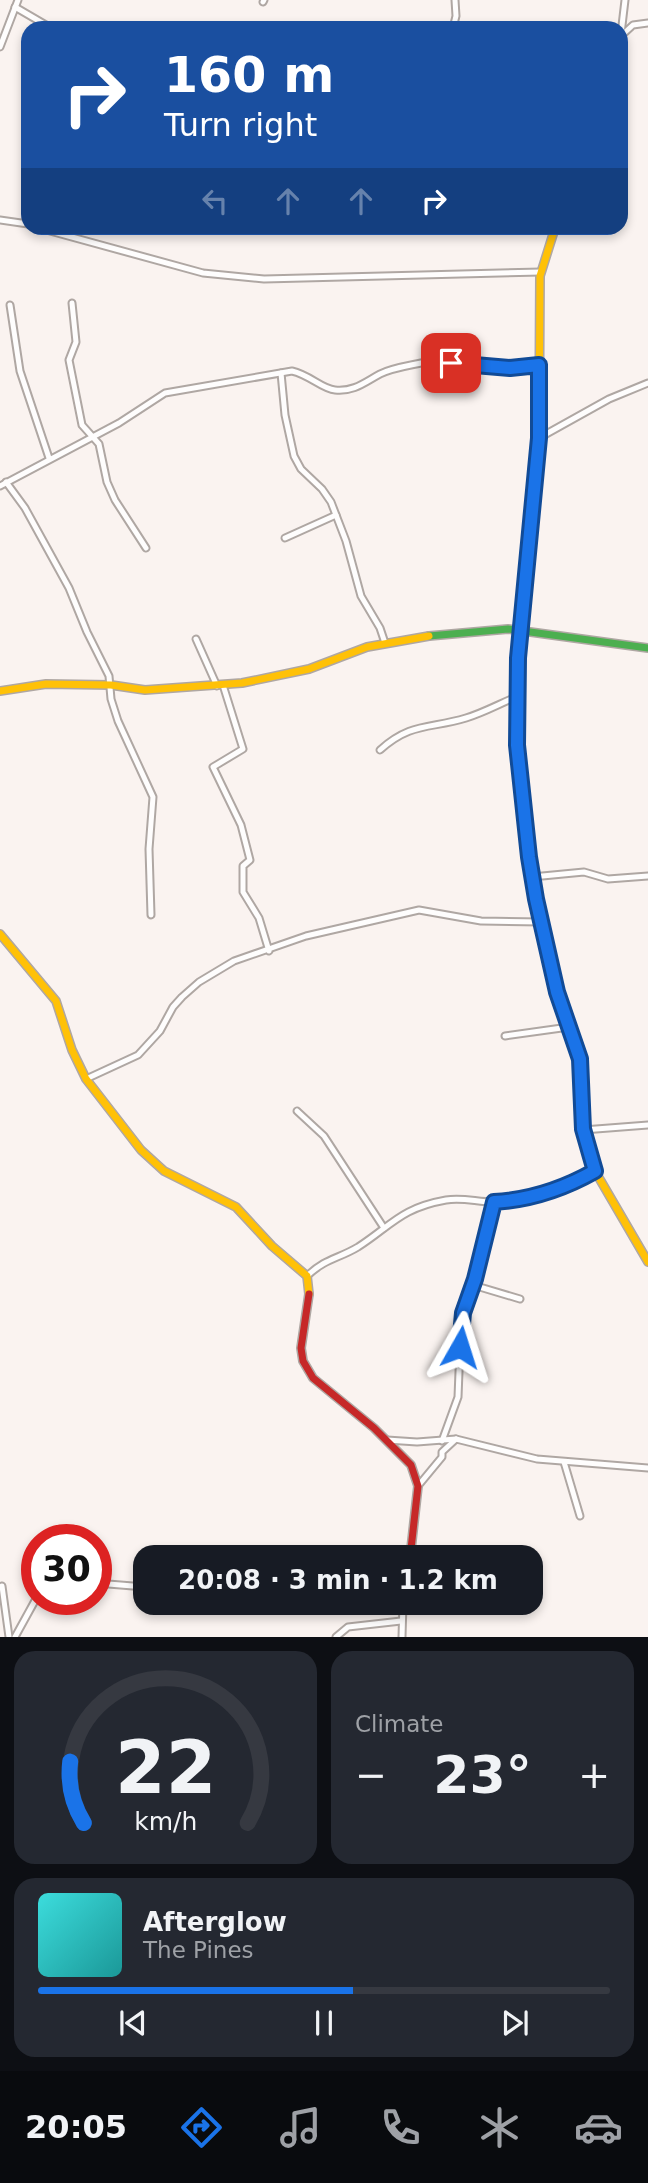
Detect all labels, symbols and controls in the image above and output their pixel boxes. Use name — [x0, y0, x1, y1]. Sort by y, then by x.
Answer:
text: 160 m — [164, 47, 334, 104]
icon: right — [49, 49, 140, 140]
text: Turn right — [164, 106, 317, 144]
icon: left — [196, 182, 234, 220]
icon: ahead — [269, 182, 307, 220]
icon: ahead — [342, 182, 380, 220]
icon: right — [415, 182, 453, 220]
pin — [421, 333, 481, 393]
icon: arrive — [432, 344, 470, 382]
position arrow — [423, 1310, 497, 1384]
speed limit sign: 30 — [21, 1524, 112, 1615]
text: 20:08 · 3 min · 1.2 km — [178, 1565, 498, 1595]
text: Climate — [355, 1711, 444, 1737]
text: 22 — [115, 1726, 216, 1811]
text: 23° — [433, 1745, 532, 1805]
text: − — [355, 1753, 387, 1797]
text: + — [578, 1753, 610, 1797]
text: km/h — [134, 1807, 197, 1836]
text: Afterglow — [143, 1907, 287, 1937]
text: The Pines — [143, 1937, 254, 1963]
icon: previous — [114, 2004, 152, 2042]
icon: pause — [305, 2004, 343, 2042]
icon: next — [496, 2004, 534, 2042]
icon: directions — [177, 2103, 226, 2152]
icon: music — [276, 2103, 325, 2152]
icon: phone — [376, 2103, 425, 2152]
icon: climate — [475, 2103, 524, 2152]
icon: car — [574, 2103, 623, 2152]
text: 20:05 — [25, 2108, 127, 2146]

